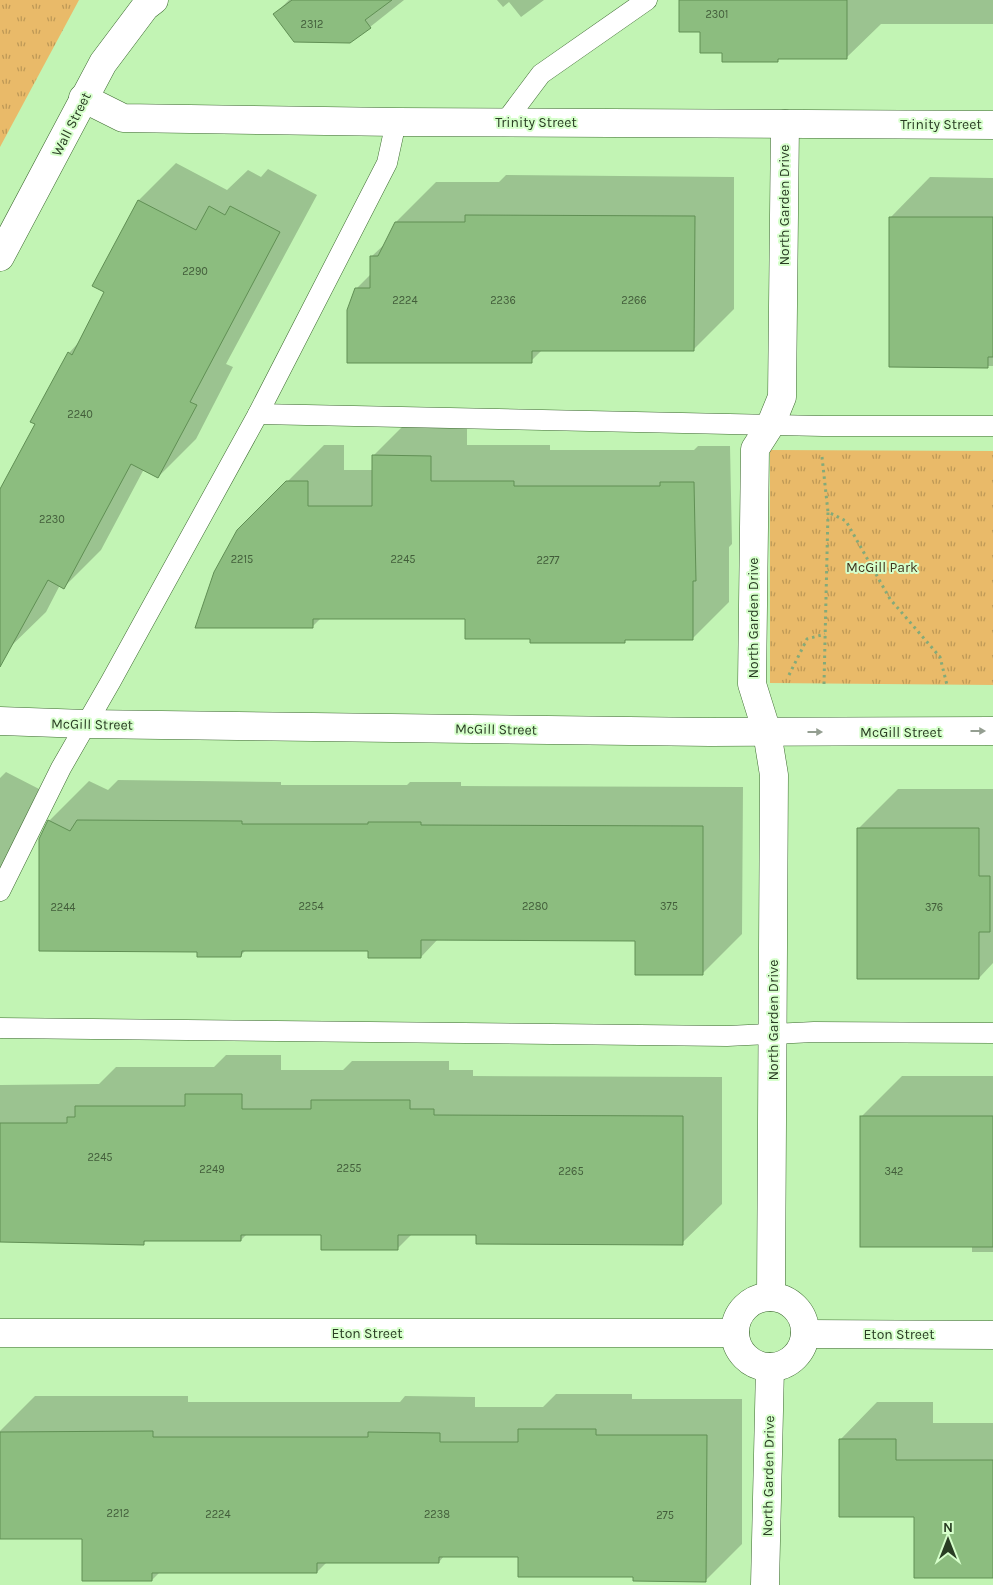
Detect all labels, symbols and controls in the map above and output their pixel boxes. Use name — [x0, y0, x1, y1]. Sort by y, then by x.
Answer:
house number: 2301 — [705, 8, 729, 21]
house number: 2312 — [301, 18, 323, 31]
street label: Wall Street — [48, 89, 95, 159]
street label: Trinity Street — [495, 114, 577, 131]
street label: Trinity Street — [900, 116, 982, 133]
street label: North Garden Drive — [776, 144, 793, 266]
house number: 2290 — [182, 265, 208, 278]
house number: 2224 — [392, 294, 418, 307]
house number: 2236 — [490, 294, 516, 307]
house number: 2266 — [621, 294, 647, 307]
house number: 2240 — [67, 408, 93, 421]
house number: 2230 — [39, 513, 65, 526]
house number: 2215 — [231, 553, 253, 566]
house number: 2245 — [390, 553, 416, 566]
house number: 2277 — [536, 554, 560, 567]
street label: North Garden Drive — [745, 557, 762, 679]
park label: McGill Park — [846, 559, 918, 576]
street label: McGill Street — [51, 715, 133, 734]
street label: McGill Street — [455, 720, 537, 739]
street label: McGill Street — [860, 724, 942, 741]
one-way arrow — [970, 727, 986, 735]
one-way arrow — [808, 728, 824, 736]
house number: 2254 — [298, 900, 324, 913]
house number: 2280 — [522, 900, 548, 913]
house number: 375 — [660, 900, 678, 913]
house number: 2244 — [50, 901, 76, 914]
house number: 376 — [925, 901, 943, 914]
street label: North Garden Drive — [765, 959, 782, 1081]
house number: 2245 — [87, 1151, 113, 1164]
house number: 2255 — [336, 1162, 362, 1175]
house number: 2249 — [199, 1163, 225, 1176]
house number: 2265 — [558, 1165, 584, 1178]
house number: 342 — [884, 1165, 904, 1178]
street label: Eton Street — [332, 1325, 403, 1342]
street label: Eton Street — [864, 1326, 935, 1343]
street label: North Garden Drive — [759, 1415, 778, 1537]
house number: 2212 — [107, 1507, 129, 1520]
house number: 2224 — [205, 1508, 231, 1521]
house number: 2238 — [424, 1508, 450, 1521]
house number: 275 — [656, 1509, 674, 1522]
north arrow — [923, 1515, 973, 1565]
text: N — [943, 1519, 953, 1536]

